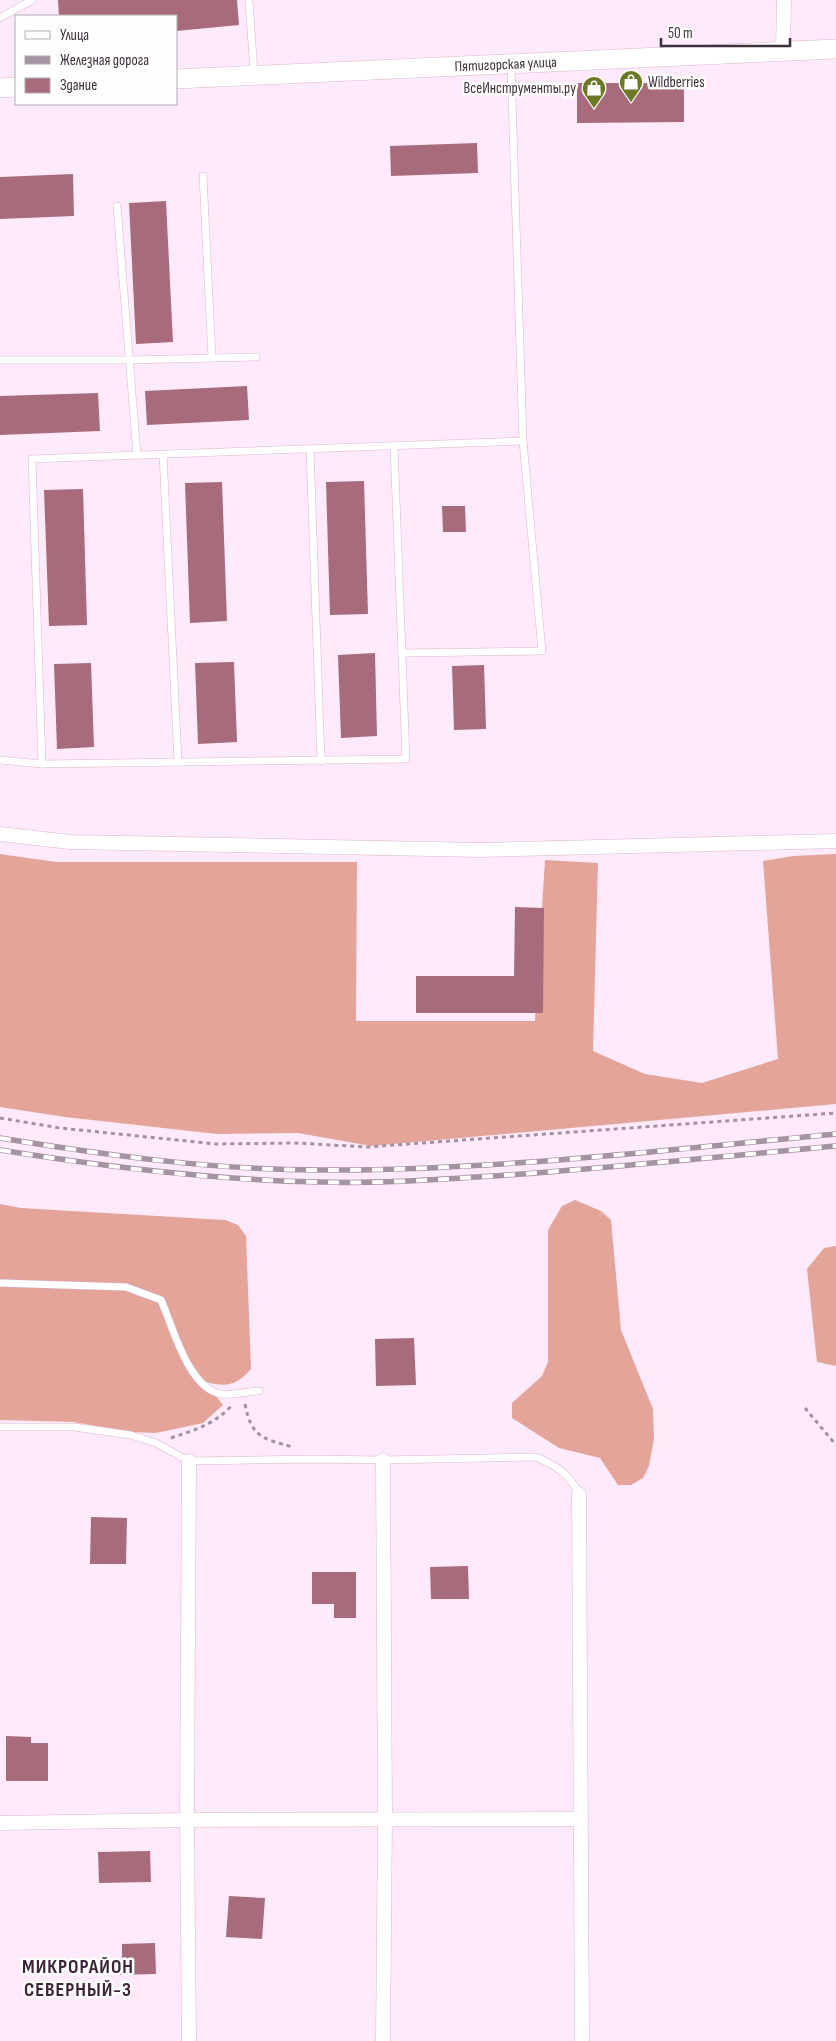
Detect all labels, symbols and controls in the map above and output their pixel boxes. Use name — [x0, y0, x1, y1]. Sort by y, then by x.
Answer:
legend — [15, 15, 178, 105]
scale bar — [661, 15, 790, 47]
text: 50 m — [668, 24, 693, 43]
text: Улица — [60, 26, 89, 45]
text: Железная дорога — [60, 51, 149, 70]
street label: Пятигорская улица — [454, 53, 557, 76]
shop icon: Wildberries — [618, 69, 644, 103]
place label: Wildberries — [648, 73, 705, 92]
shop icon: ВсеИнструменты.ру — [581, 75, 607, 109]
text: Здание — [60, 76, 97, 95]
place label: ВсеИнструменты.ру — [464, 79, 576, 98]
district label: МИКРОРАЙОН СЕВЕРНЫЙ-3 — [22, 1955, 134, 2002]

